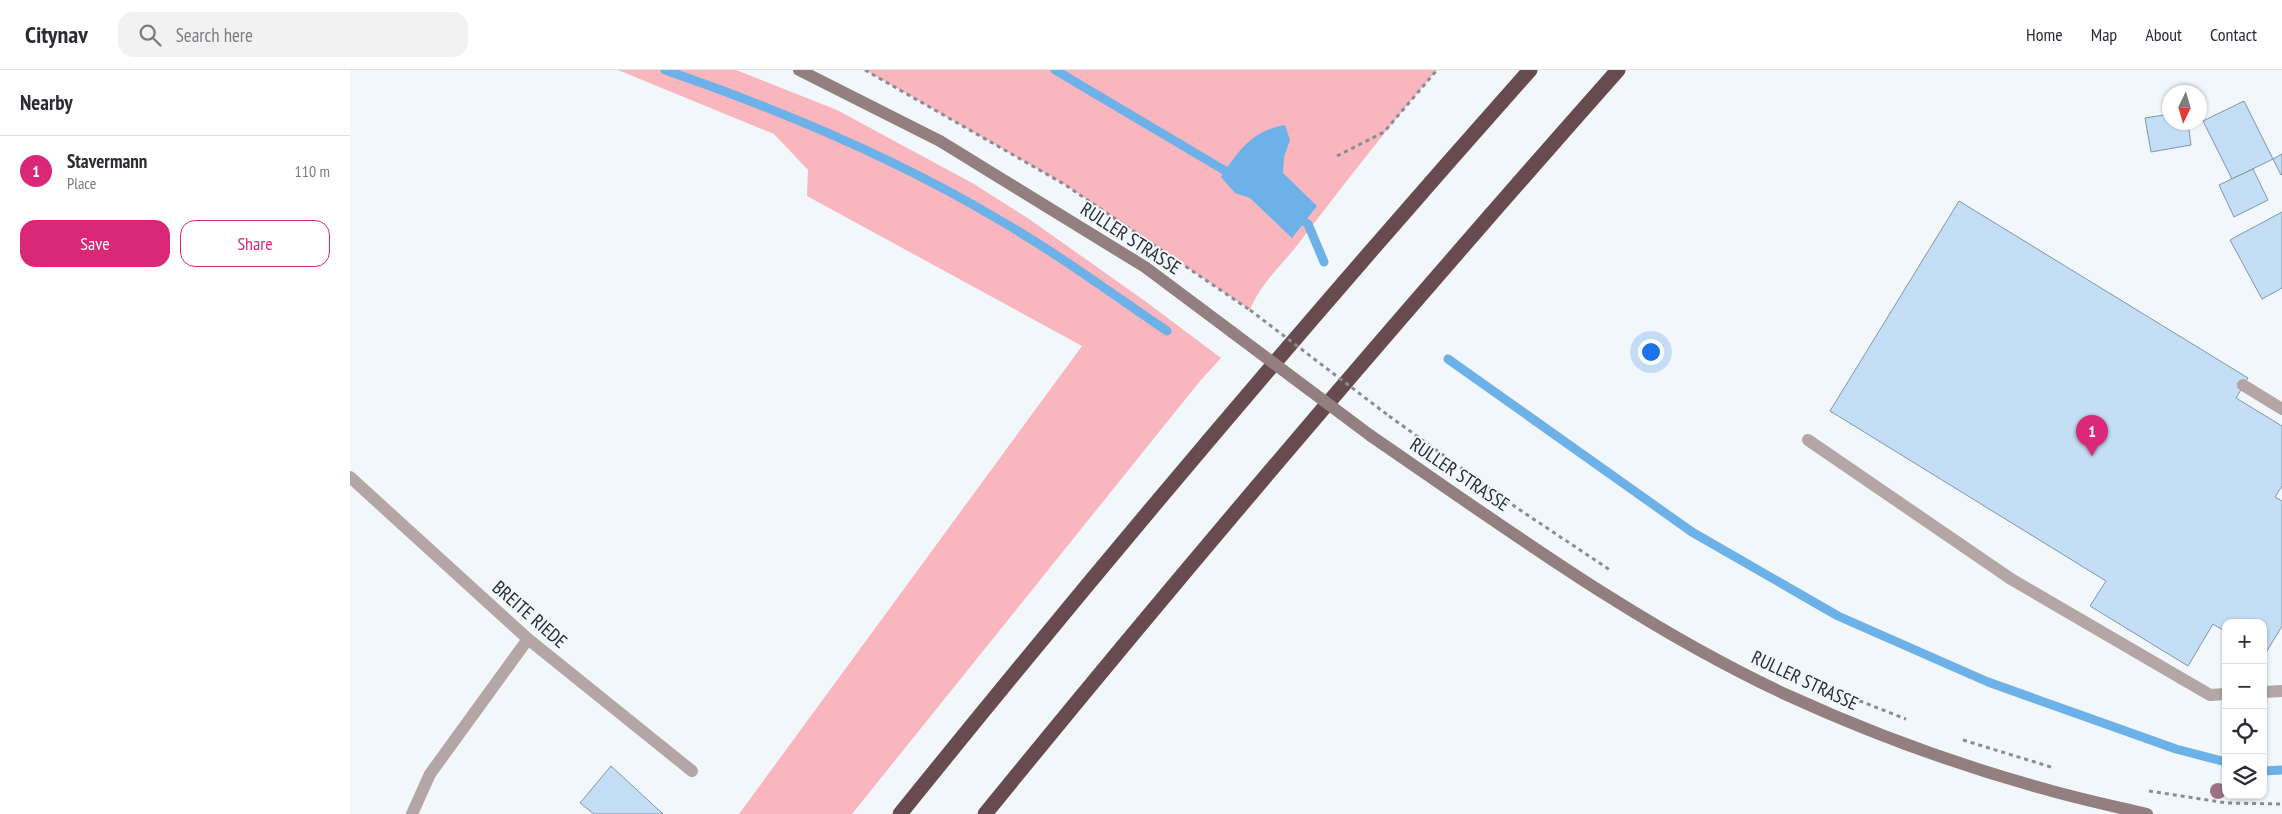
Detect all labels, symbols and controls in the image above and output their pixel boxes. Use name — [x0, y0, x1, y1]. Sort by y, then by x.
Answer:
search box — [118, 12, 468, 57]
text: Citynav — [25, 19, 88, 50]
icon: search — [136, 21, 164, 49]
text: Search here — [176, 23, 253, 47]
text: Home — [2026, 23, 2063, 46]
text: Map — [2091, 23, 2117, 46]
text: About — [2145, 23, 2182, 46]
text: Contact — [2210, 23, 2257, 46]
north arrow — [2162, 85, 2207, 130]
text: Nearby — [20, 89, 73, 116]
text: Stavermann — [67, 149, 147, 173]
text: 1 — [32, 161, 40, 181]
text: 110 m — [295, 161, 330, 181]
text: Place — [67, 173, 96, 193]
street label: RULLER STRASSE — [1076, 197, 1186, 279]
button: Save — [20, 220, 170, 267]
button: Share — [180, 220, 330, 267]
your location — [1638, 339, 1664, 365]
pin: 1 — [2076, 415, 2108, 456]
street label: RULLER STRASSE — [1406, 432, 1514, 516]
street label: BREITE RIEDE — [488, 575, 572, 653]
map controls — [2222, 619, 2267, 799]
button: + — [2222, 619, 2267, 664]
street label: RULLER STRASSE — [1748, 645, 1862, 715]
button: − — [2222, 664, 2267, 709]
button: locate — [2222, 709, 2267, 754]
button: layers — [2222, 754, 2267, 799]

